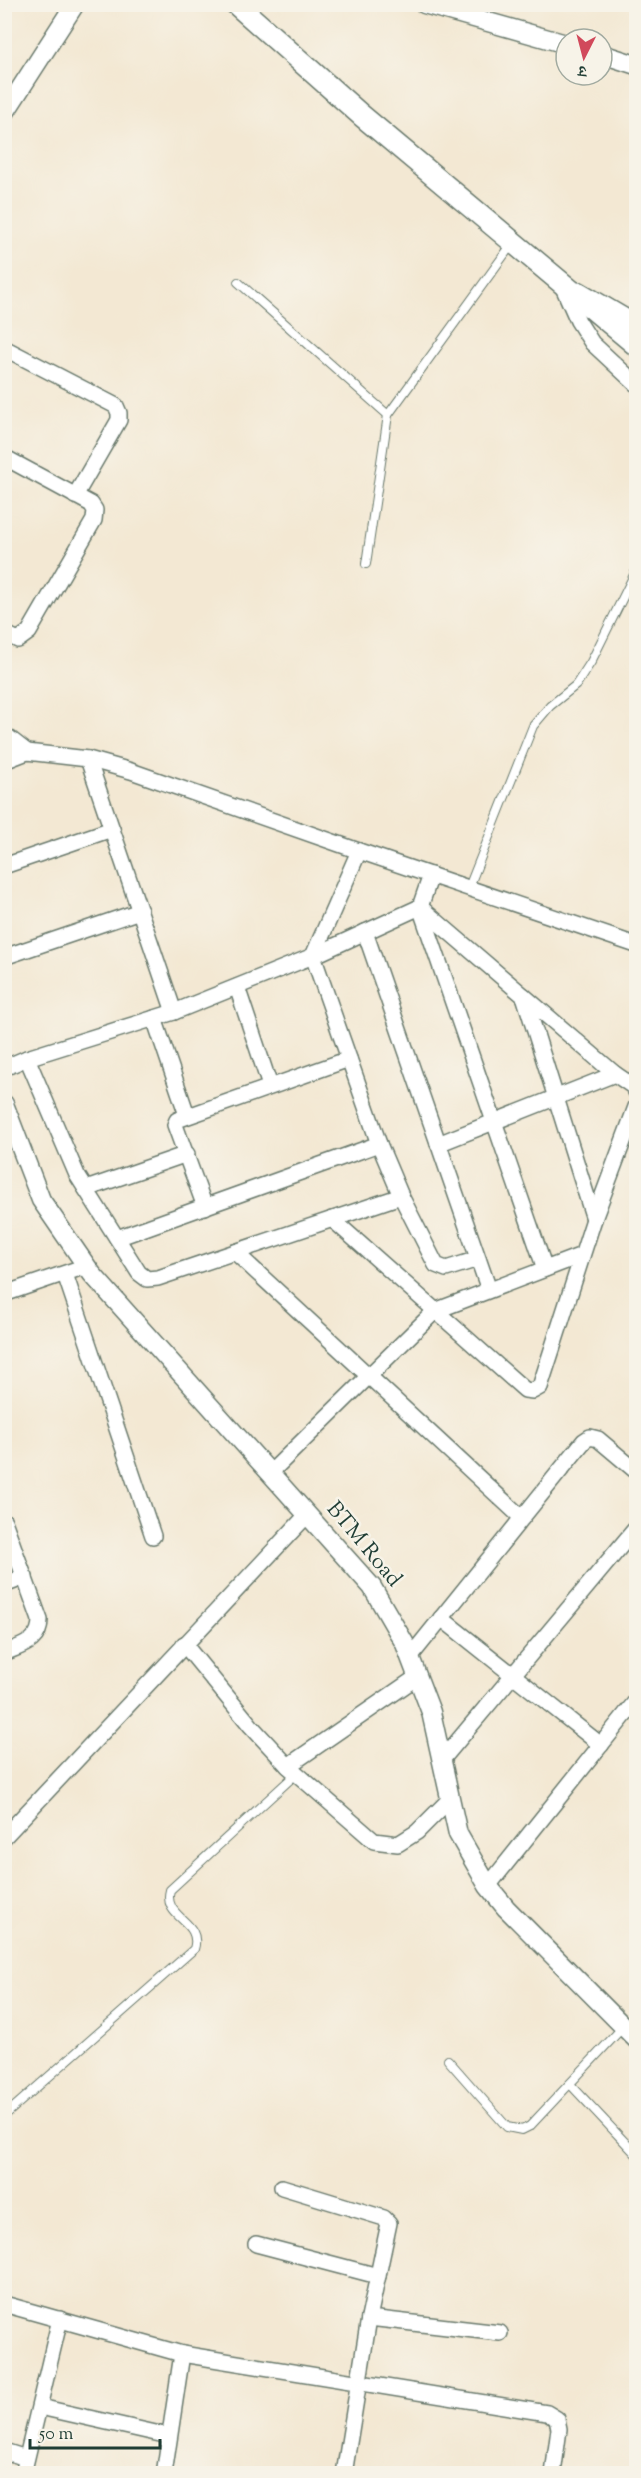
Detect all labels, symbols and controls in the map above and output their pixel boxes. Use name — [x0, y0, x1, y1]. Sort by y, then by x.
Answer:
north arrow — [554, 27, 614, 87]
text: उ — [576, 57, 589, 81]
street label: BTM Road — [318, 1495, 408, 1595]
scale bar — [30, 2412, 160, 2450]
text: 50 m — [38, 2422, 74, 2448]

